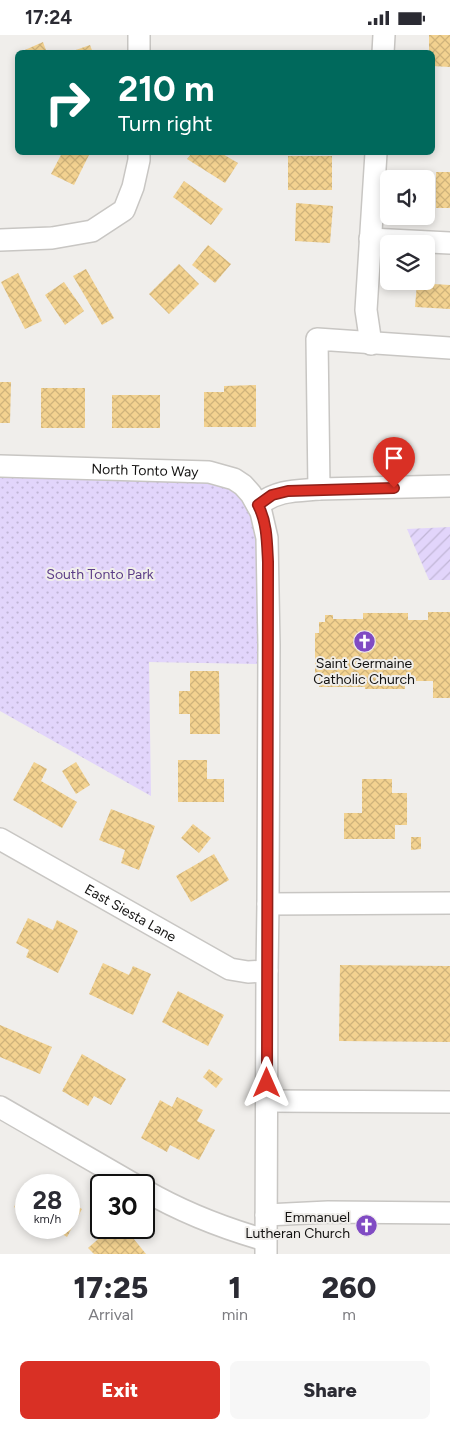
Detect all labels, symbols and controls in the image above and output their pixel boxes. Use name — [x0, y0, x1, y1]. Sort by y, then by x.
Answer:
text: 17:24 — [25, 6, 72, 29]
text: 210 m — [118, 68, 215, 110]
icon: right — [35, 70, 100, 135]
text: Turn right — [118, 110, 213, 137]
map controls — [380, 170, 435, 290]
button: sound — [380, 170, 435, 225]
button: layers — [380, 235, 435, 290]
pin — [373, 437, 415, 488]
icon: arrive — [380, 444, 408, 472]
street label: North Tonto Way — [91, 460, 199, 480]
park label: South Tonto Park — [46, 566, 154, 583]
church icon: Saint Germaine Catholic Church — [352, 629, 376, 653]
place label: Saint Germaine Catholic Church — [313, 655, 415, 688]
street label: East Siesta Lane — [82, 880, 180, 946]
position arrow — [240, 1056, 292, 1108]
speed limit sign: 30 — [90, 1174, 155, 1239]
text: 28 — [33, 1185, 62, 1215]
place label: Emmanuel Lutheran Church — [245, 1209, 350, 1242]
text: km/h — [34, 1212, 61, 1226]
church icon: Emmanuel Lutheran Church — [354, 1213, 378, 1237]
text: 17:25 — [74, 1269, 148, 1306]
text: 1 — [228, 1269, 241, 1306]
text: 260 — [322, 1269, 376, 1306]
text: Arrival — [88, 1305, 133, 1324]
text: min — [222, 1305, 248, 1324]
text: m — [342, 1305, 356, 1324]
button: Exit — [20, 1361, 220, 1419]
button: Share — [230, 1361, 430, 1419]

